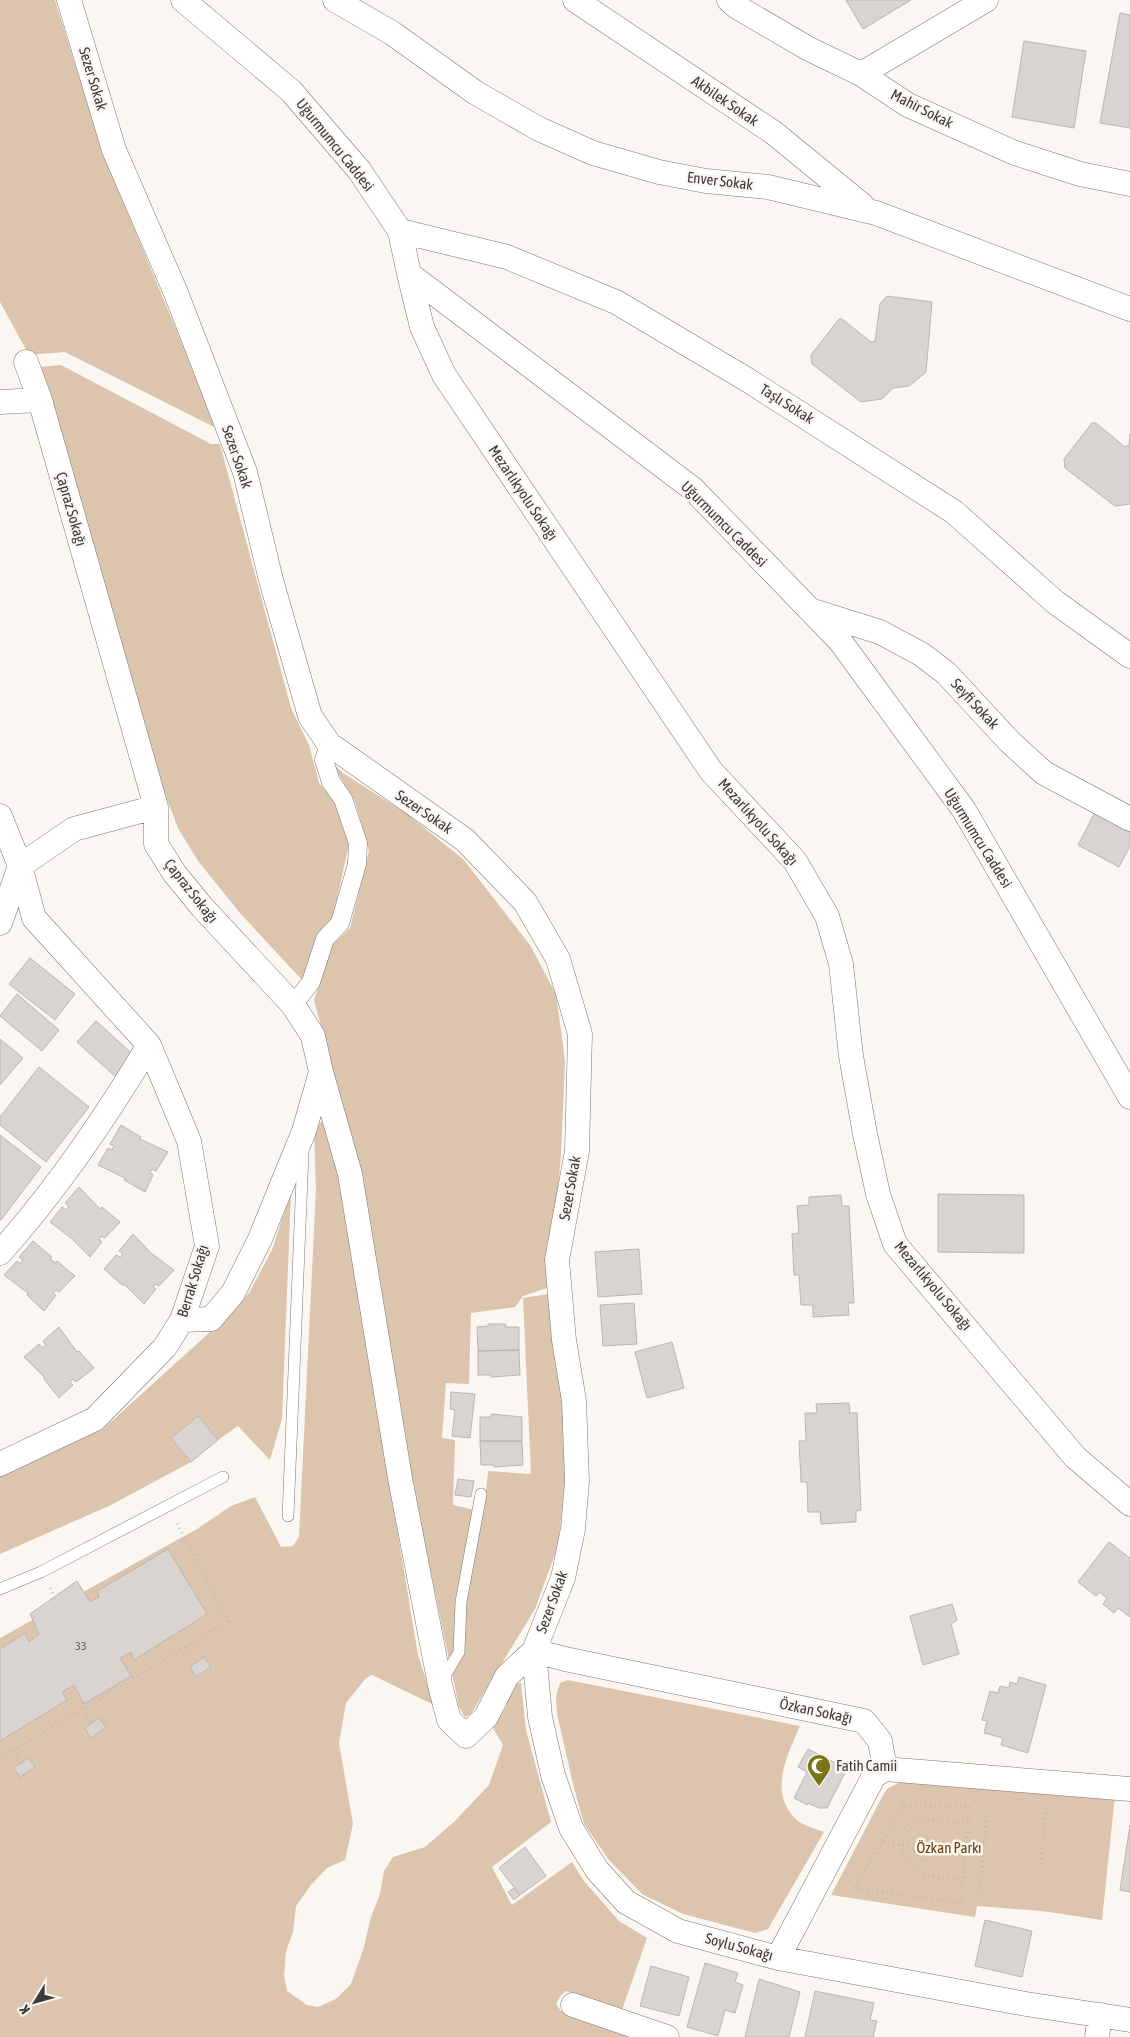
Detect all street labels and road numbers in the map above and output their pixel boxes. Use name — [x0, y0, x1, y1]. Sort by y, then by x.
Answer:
street label: Sezer Sokak — [76, 45, 111, 113]
street label: Akbilek Sokak — [688, 72, 762, 129]
street label: Mahir Sokak — [888, 86, 957, 132]
street label: Uğurmumcu Caddesi — [293, 95, 378, 194]
street label: Enver Sokak — [686, 168, 754, 193]
street label: Taşlı Sokak — [757, 380, 818, 427]
street label: Sezer Sokak — [219, 423, 256, 491]
street label: Mezarlıkyolu Sokağı — [485, 442, 561, 543]
street label: Çapraz Sokağı — [53, 470, 90, 548]
street label: Uğurmumcu Caddesi — [678, 477, 771, 570]
street label: Seyfi Sokak — [948, 675, 1003, 733]
street label: Mezarlıkyolu Sokağı — [715, 775, 802, 869]
street label: Uğurmumcu Caddesi — [941, 785, 1016, 891]
street label: Sezer Sokak — [393, 786, 456, 837]
street label: Çapraz Sokağı — [161, 855, 222, 926]
street label: Sezer Sokak — [555, 1154, 584, 1221]
street label: Mezarlıkyolu Sokağı — [891, 1238, 976, 1334]
street label: Berrak Sokağı — [173, 1243, 212, 1319]
street label: Sezer Sokak — [532, 1568, 571, 1635]
street label: Özkan Sokağı — [778, 1695, 854, 1727]
street label: Soylu Sokağı — [703, 1929, 775, 1964]

